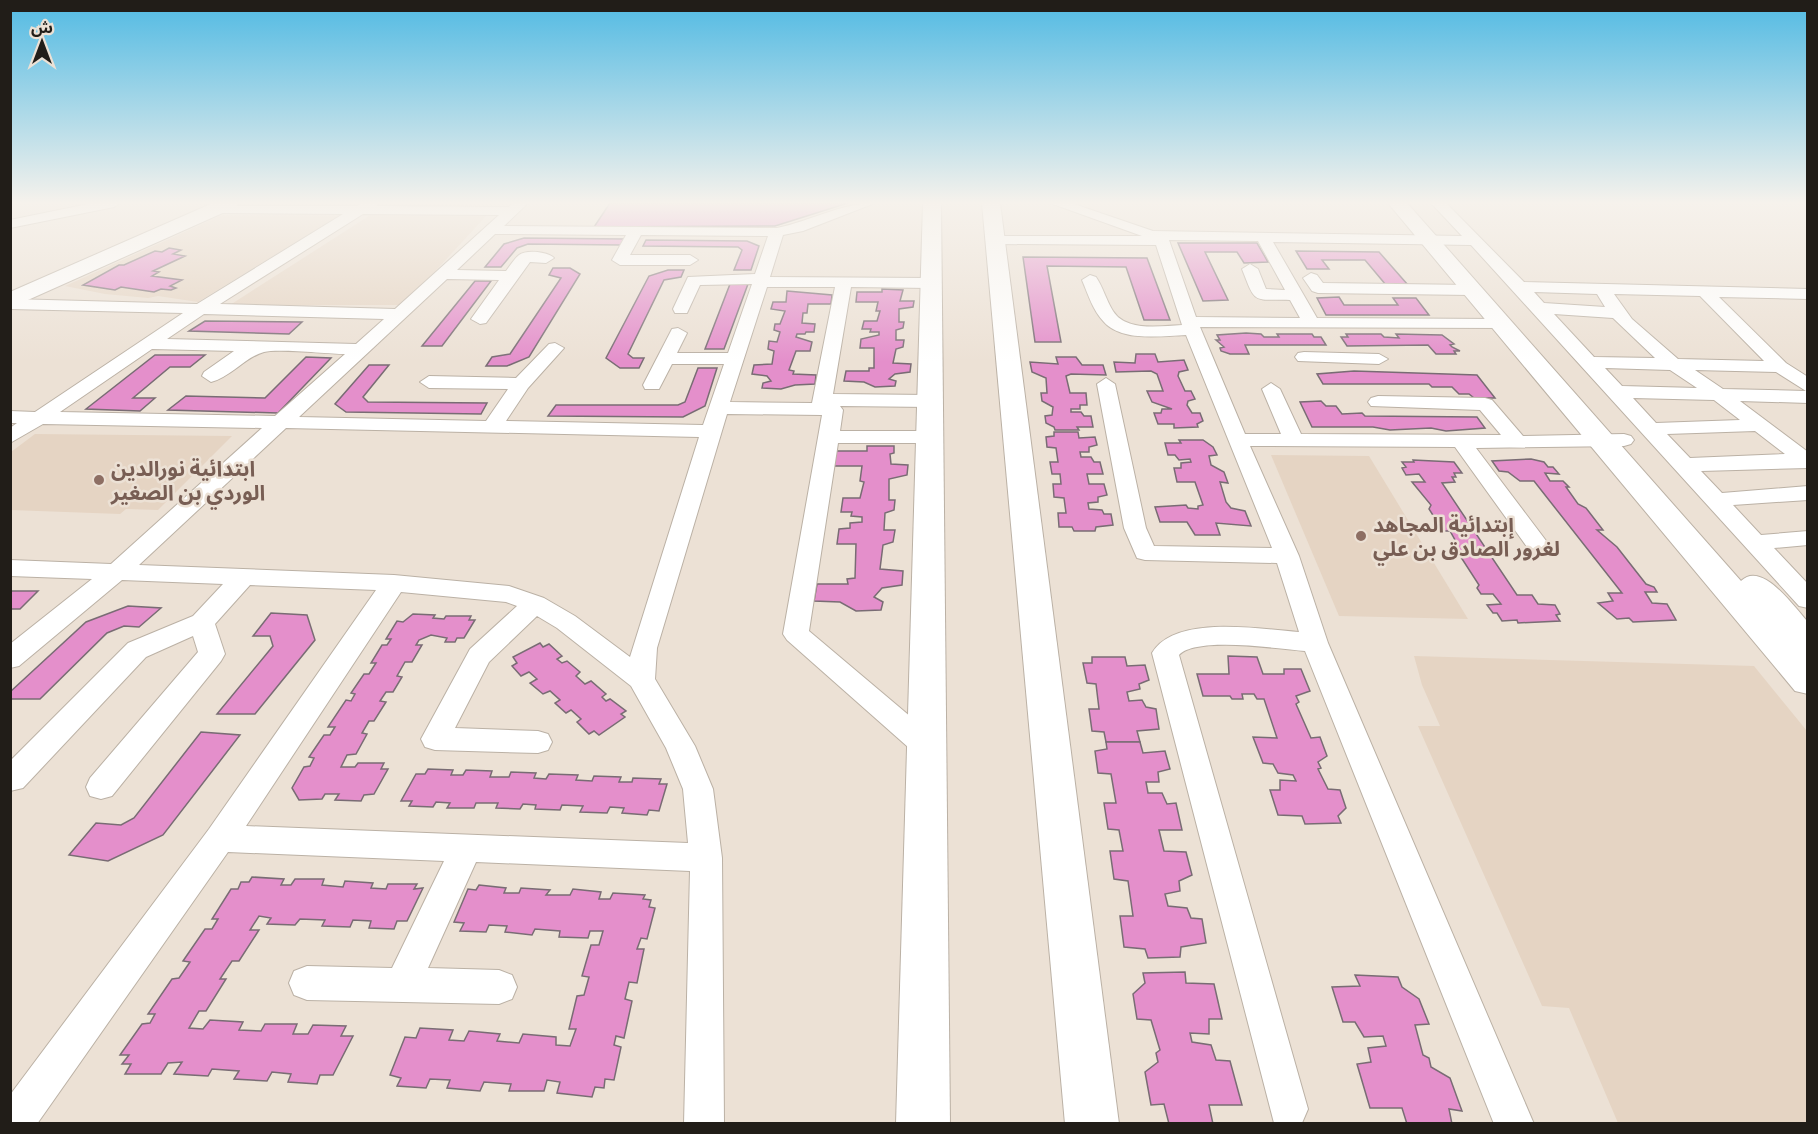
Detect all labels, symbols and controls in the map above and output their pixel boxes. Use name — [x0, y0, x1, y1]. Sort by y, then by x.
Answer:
north arrow — [12, 12, 72, 72]
text: ش — [31, 16, 53, 39]
place label: ابتدائية نورالدين الوردي بن الصغير — [110, 454, 265, 509]
marker: ابتدائية نورالدين الوردي بن الصغير — [92, 473, 106, 487]
place label: إبتدائية المجاهد لغرور الصادق بن علي — [1373, 510, 1560, 565]
marker: إبتدائية المجاهد لغرور الصادق بن علي — [1354, 529, 1368, 543]

